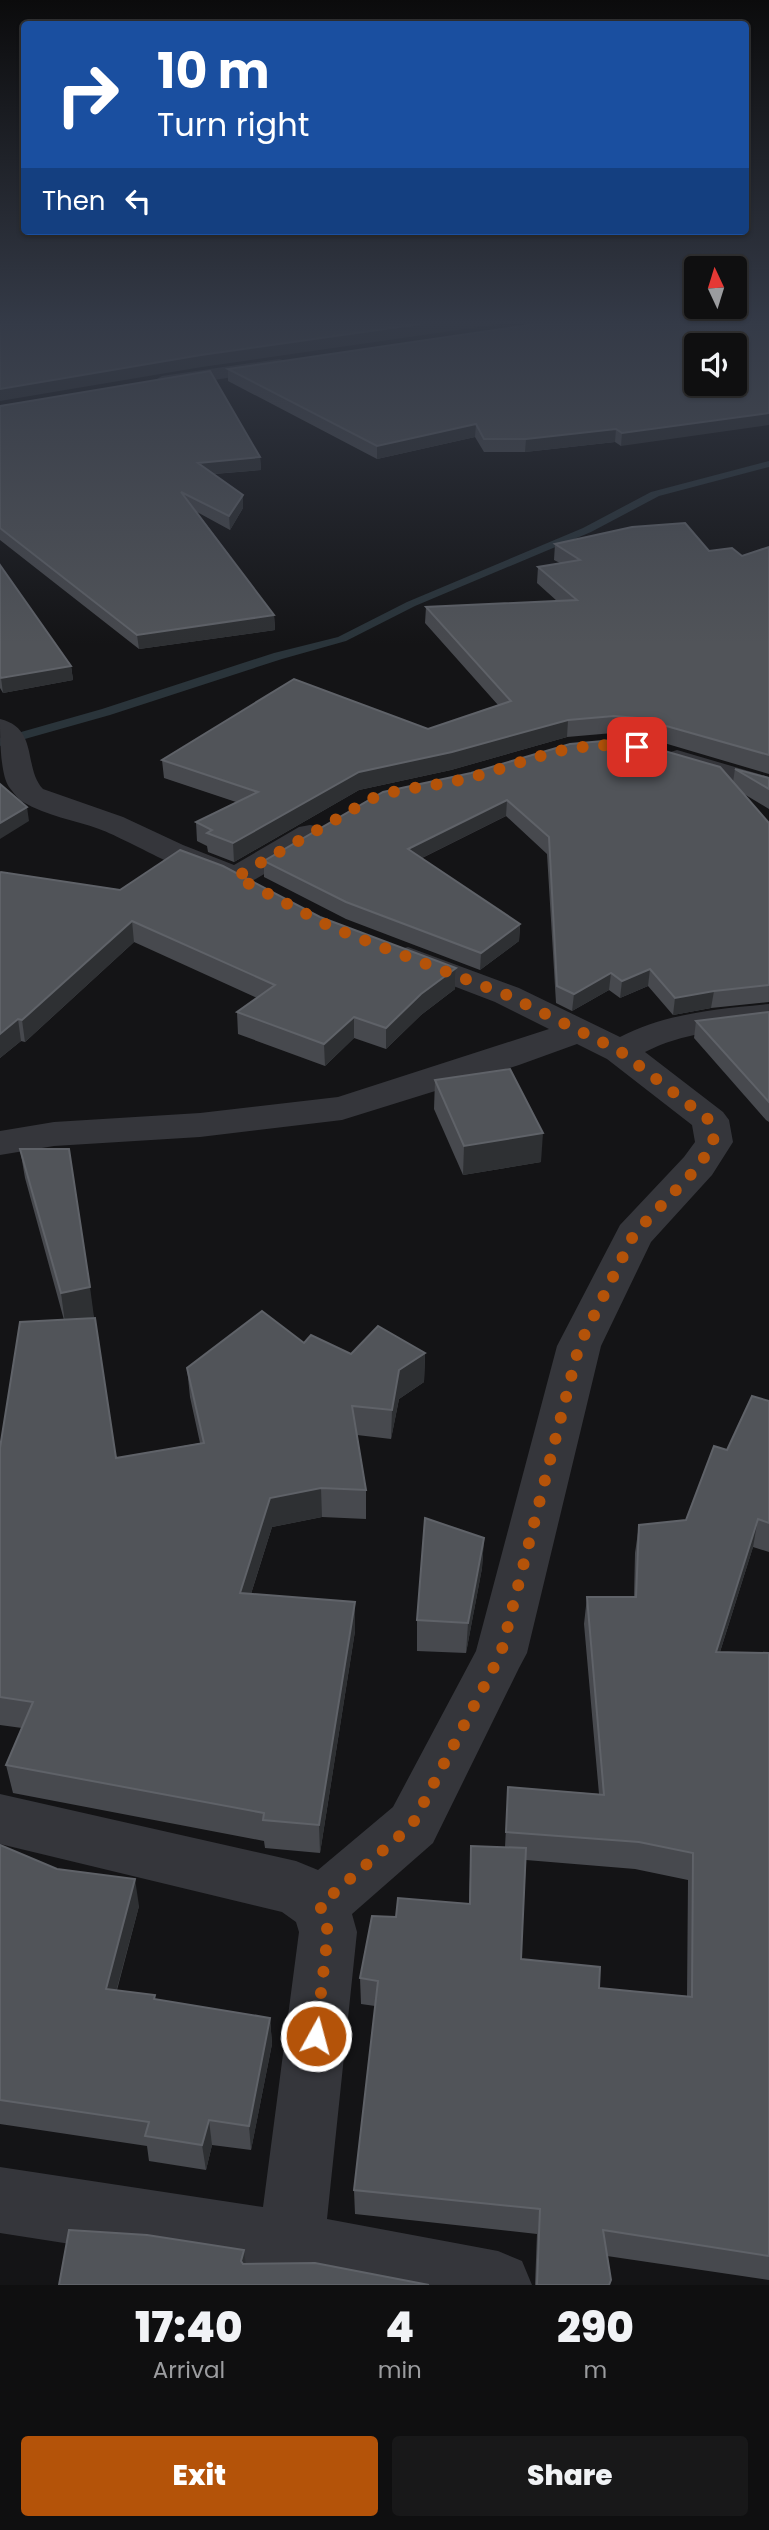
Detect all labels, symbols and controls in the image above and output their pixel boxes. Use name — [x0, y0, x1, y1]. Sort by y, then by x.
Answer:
text: 10 m — [157, 37, 270, 105]
icon: right — [42, 49, 133, 140]
text: Turn right — [157, 102, 309, 147]
icon: left — [119, 182, 157, 220]
text: Then — [42, 183, 105, 219]
north arrow — [684, 256, 747, 318]
map controls — [684, 256, 747, 396]
button: sound — [684, 333, 747, 396]
pin — [607, 717, 667, 777]
icon: arrive — [618, 728, 656, 766]
position arrow — [279, 1999, 353, 2073]
text: 17:40 — [135, 2298, 243, 2357]
text: 4 — [385, 2298, 414, 2357]
text: 290 — [557, 2298, 634, 2357]
text: Arrival — [153, 2354, 225, 2386]
text: min — [378, 2354, 422, 2386]
text: m — [584, 2354, 607, 2386]
button: Exit — [21, 2436, 378, 2516]
button: Share — [392, 2436, 748, 2516]

